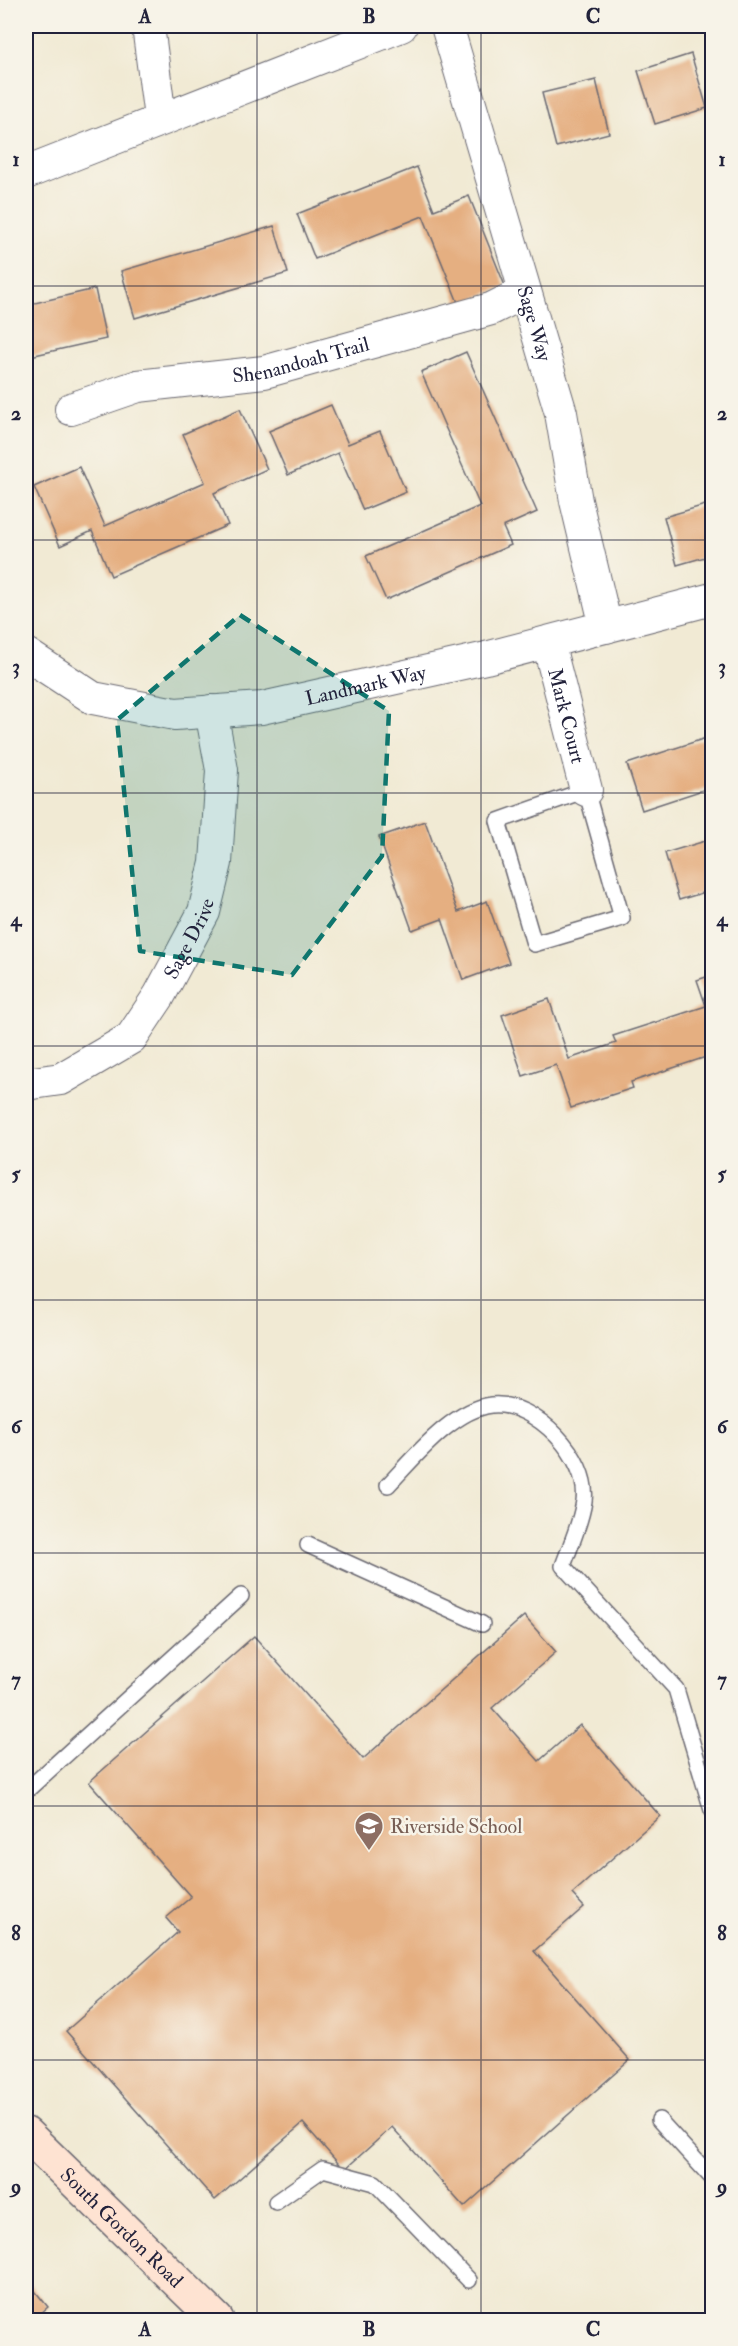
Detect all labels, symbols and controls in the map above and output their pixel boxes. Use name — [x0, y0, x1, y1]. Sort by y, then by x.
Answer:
text: A — [138, 4, 152, 29]
text: B — [362, 4, 376, 29]
text: C — [586, 4, 600, 29]
text: 1 — [12, 147, 20, 172]
text: 1 — [718, 147, 726, 172]
street label: Sage Way — [511, 283, 557, 365]
street label: Shenandoah Trail — [231, 331, 372, 388]
text: 2 — [11, 401, 21, 426]
text: 2 — [717, 401, 727, 426]
text: 3 — [12, 654, 20, 679]
text: 3 — [718, 654, 726, 679]
street label: Landmark Way — [303, 659, 430, 711]
street label: Mark Court — [542, 666, 591, 766]
street label: Sage Drive — [158, 896, 220, 983]
text: 4 — [10, 907, 23, 932]
text: 4 — [716, 907, 729, 932]
text: 5 — [12, 1161, 22, 1186]
text: 5 — [718, 1161, 728, 1186]
text: 6 — [11, 1414, 23, 1439]
text: 6 — [717, 1414, 729, 1439]
text: 7 — [11, 1667, 21, 1692]
text: 7 — [717, 1667, 727, 1692]
school or university icon: Riverside School — [353, 1810, 385, 1852]
place label: Riverside School — [390, 1814, 522, 1839]
text: 8 — [11, 1921, 21, 1946]
text: 8 — [717, 1921, 727, 1946]
street label: South Gordon Road — [55, 2162, 188, 2293]
text: 9 — [9, 2174, 21, 2199]
text: 9 — [715, 2174, 727, 2199]
text: A — [138, 2317, 152, 2342]
text: B — [362, 2317, 376, 2342]
text: C — [586, 2317, 600, 2342]

